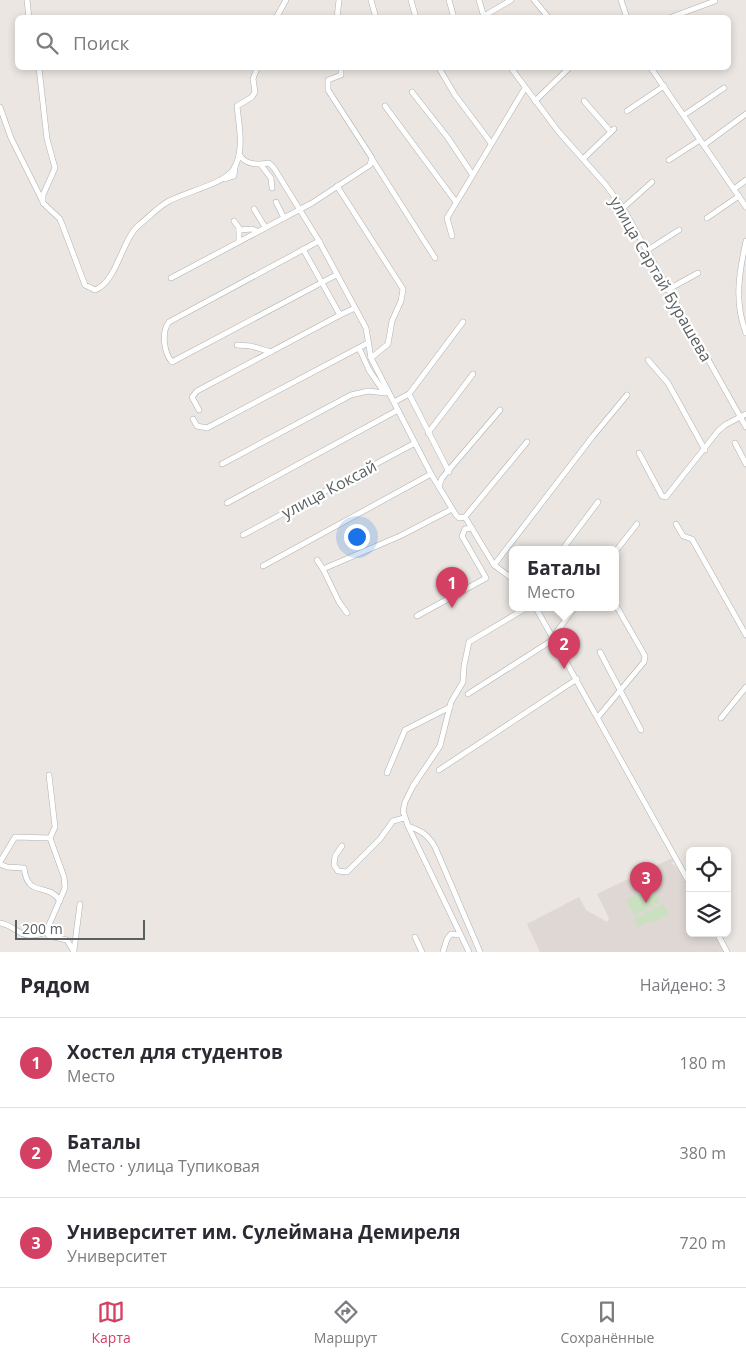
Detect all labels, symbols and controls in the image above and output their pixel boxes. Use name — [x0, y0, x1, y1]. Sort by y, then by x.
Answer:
search box — [15, 15, 731, 70]
icon: search — [33, 29, 61, 57]
text: Поиск — [73, 30, 129, 56]
street label: улица Сартай Бурашева — [605, 192, 717, 366]
street label: улица Коксай — [278, 455, 380, 523]
your location — [344, 524, 370, 550]
popup — [509, 546, 619, 611]
text: Баталы — [527, 555, 601, 581]
pin: 1 — [436, 567, 468, 608]
text: Место — [527, 581, 575, 603]
pin: 2 — [548, 628, 580, 669]
map controls — [686, 847, 731, 937]
button: locate — [686, 847, 731, 892]
pin: 3 — [630, 862, 662, 903]
button: layers — [686, 892, 731, 937]
scale bar — [15, 917, 145, 940]
text: 200 m — [22, 919, 63, 938]
text: Рядом — [20, 971, 90, 999]
text: Найдено: 3 — [640, 974, 726, 996]
text: Хостел для студентов — [67, 1039, 283, 1065]
text: 1 — [31, 1052, 41, 1074]
text: 180 m — [680, 1052, 726, 1074]
text: Место — [67, 1065, 115, 1087]
text: Баталы — [67, 1129, 141, 1155]
text: 2 — [31, 1142, 41, 1164]
text: 380 m — [680, 1142, 726, 1164]
text: Место · улица Тупиковая — [67, 1155, 260, 1177]
text: Университет им. Сулеймана Демиреля — [67, 1219, 461, 1245]
text: 3 — [31, 1232, 41, 1254]
text: 720 m — [680, 1232, 726, 1254]
text: Университет — [67, 1245, 167, 1267]
tab: Карта — [92, 1298, 131, 1347]
tab: Маршрут — [314, 1298, 377, 1347]
tab: Сохранённые — [560, 1298, 654, 1347]

